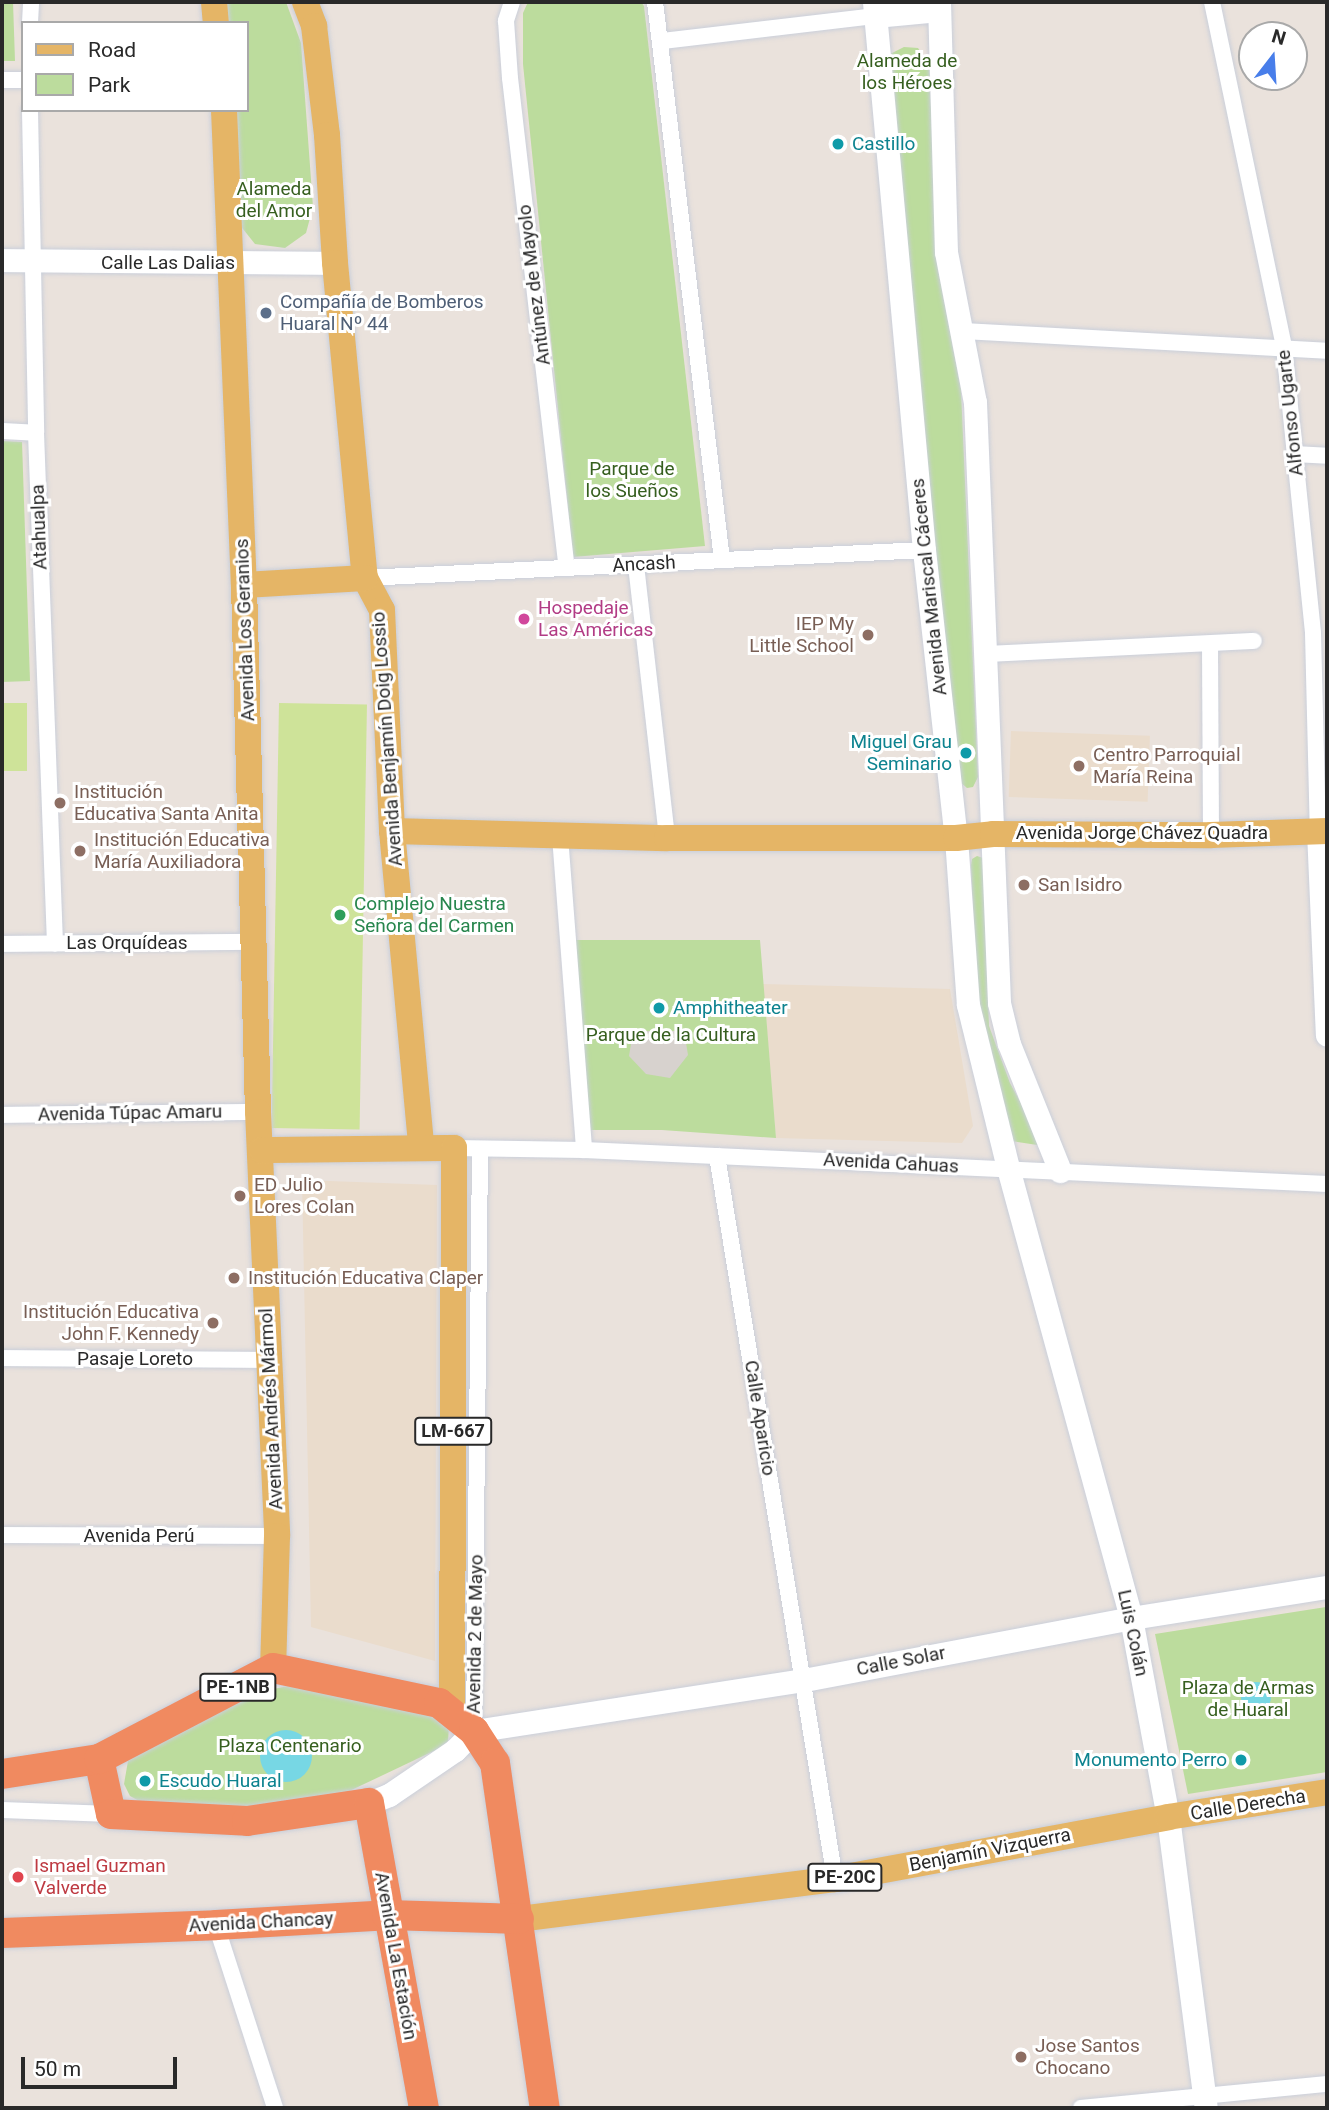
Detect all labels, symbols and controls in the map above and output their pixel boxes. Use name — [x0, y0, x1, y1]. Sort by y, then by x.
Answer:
legend — [21, 21, 248, 112]
north arrow — [1238, 21, 1308, 91]
text: N — [1269, 24, 1288, 50]
text: Road — [88, 38, 136, 62]
park label: Alameda de los Héroes — [857, 50, 957, 94]
text: Park — [88, 73, 130, 97]
place label: Castillo — [852, 133, 915, 155]
marker: Castillo — [830, 136, 846, 152]
park label: Alameda del Amor — [236, 178, 312, 222]
street label: Antúnez de Mayolo — [513, 203, 555, 367]
street label: Calle Las Dalias — [101, 252, 235, 274]
place label: Compañía de Bomberos Huaral Nº 44 — [280, 291, 484, 335]
marker: Compañía de Bomberos Huaral Nº 44 — [258, 305, 274, 321]
street label: Alfonso Ugarte — [1272, 349, 1308, 477]
park label: Parque de los Sueños — [586, 458, 678, 502]
street label: Avenida Mariscal Cáceres — [906, 477, 952, 697]
street label: Atahualpa — [26, 484, 52, 570]
street label: Avenida Los Geranios — [230, 538, 260, 722]
street label: Ancash — [612, 551, 676, 577]
place label: Hospedaje Las Américas — [538, 597, 653, 641]
street label: Avenida Benjamín Doig Lossio — [367, 611, 407, 867]
marker: Hospedaje Las Américas — [516, 611, 532, 627]
place label: IEP My Little School — [749, 613, 854, 657]
marker: IEP My Little School — [860, 627, 876, 643]
place label: Miguel Grau Seminario — [850, 731, 952, 775]
place label: Centro Parroquial María Reina — [1093, 744, 1241, 788]
marker: Miguel Grau Seminario — [958, 745, 974, 761]
marker: Centro Parroquial María Reina — [1071, 758, 1087, 774]
place label: Institución Educativa Santa Anita — [74, 781, 258, 825]
marker: Institución Educativa Santa Anita — [52, 795, 68, 811]
street label: Avenida Jorge Chávez Quadra — [1016, 822, 1268, 844]
place label: Institución Educativa María Auxiliadora — [94, 829, 270, 873]
marker: Institución Educativa María Auxiliadora — [72, 843, 88, 859]
place label: San Isidro — [1038, 874, 1122, 896]
marker: San Isidro — [1016, 877, 1032, 893]
place label: Complejo Nuestra Señora del Carmen — [354, 893, 514, 937]
marker: Complejo Nuestra Señora del Carmen — [332, 907, 348, 923]
street label: Las Orquídeas — [66, 932, 188, 954]
place label: Amphitheater — [673, 997, 788, 1019]
marker: Amphitheater — [651, 1000, 667, 1016]
park label: Parque de la Cultura — [586, 1024, 756, 1046]
street label: Avenida Túpac Amaru — [37, 1100, 223, 1126]
street label: Avenida Cahuas — [823, 1148, 959, 1178]
place label: ED Julio Lores Colan — [254, 1174, 355, 1218]
marker: ED Julio Lores Colan — [232, 1188, 248, 1204]
place label: Institución Educativa Claper — [248, 1267, 483, 1289]
marker: Institución Educativa Claper — [226, 1270, 242, 1286]
place label: Institución Educativa John F. Kennedy — [23, 1301, 199, 1345]
street label: Avenida Andrés Mármol — [254, 1308, 288, 1510]
marker: Institución Educativa John F. Kennedy — [205, 1315, 221, 1331]
street label: Pasaje Loreto — [77, 1348, 193, 1370]
street label: Calle Aparicio — [740, 1359, 780, 1477]
road number: LM-667 — [413, 1416, 493, 1446]
street label: Avenida Perú — [84, 1525, 194, 1547]
street label: Avenida 2 de Mayo — [462, 1554, 488, 1714]
street label: Luis Colán — [1113, 1588, 1153, 1678]
street label: Calle Solar — [855, 1641, 947, 1681]
road number: PE-1NB — [198, 1672, 278, 1702]
park label: Plaza de Armas de Huaral — [1182, 1677, 1314, 1721]
park label: Plaza Centenario — [218, 1735, 362, 1757]
place label: Monumento Perro — [1074, 1749, 1227, 1771]
marker: Monumento Perro — [1233, 1752, 1249, 1768]
place label: Escudo Huaral — [159, 1770, 282, 1792]
marker: Escudo Huaral — [137, 1773, 153, 1789]
street label: Calle Derecha — [1189, 1785, 1307, 1825]
street label: Benjamín Vizquerra — [907, 1823, 1073, 1877]
place label: Ismael Guzman Valverde — [34, 1855, 166, 1899]
road number: PE-20C — [806, 1863, 884, 1892]
marker: Ismael Guzman Valverde — [8, 1867, 28, 1887]
street label: Avenida La Estación — [370, 1870, 422, 2042]
street label: Avenida Chancay — [188, 1907, 334, 1937]
place label: Jose Santos Chocano — [1035, 2035, 1140, 2079]
scale bar — [24, 2044, 180, 2088]
marker: Jose Santos Chocano — [1013, 2049, 1029, 2065]
text: 50 m — [34, 2057, 81, 2081]

